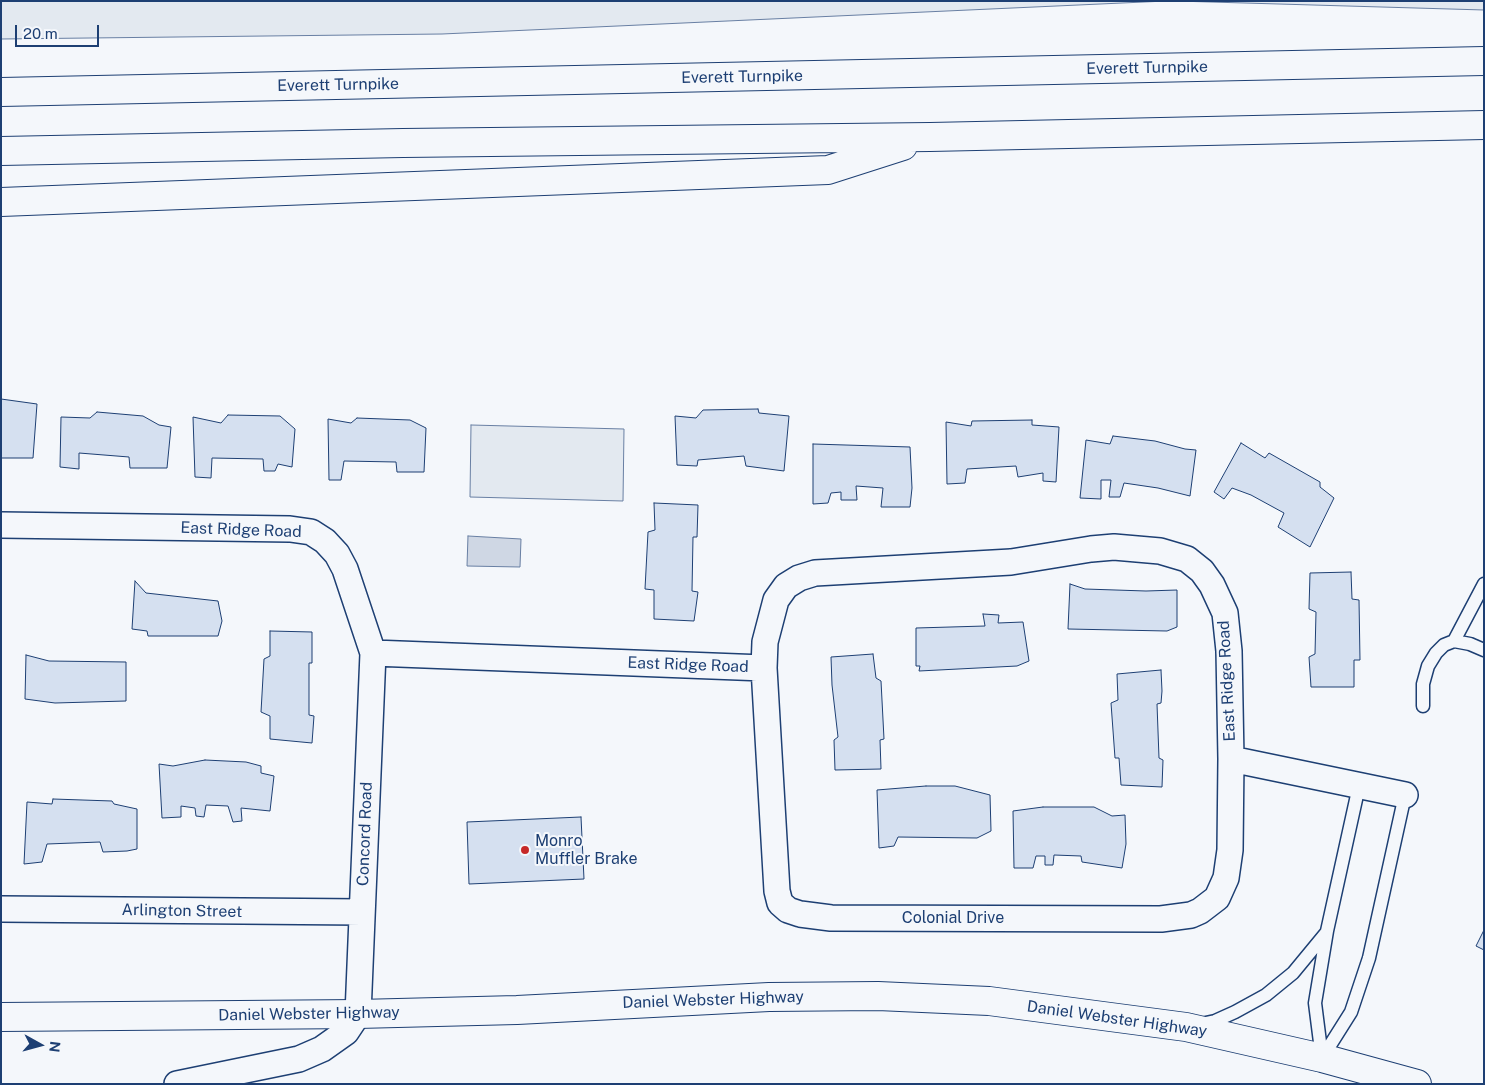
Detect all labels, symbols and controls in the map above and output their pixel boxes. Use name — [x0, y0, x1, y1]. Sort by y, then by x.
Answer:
scale bar — [18, 15, 101, 47]
text: 20 m — [23, 25, 58, 42]
street label: Everett Turnpike — [1086, 57, 1208, 79]
street label: Everett Turnpike — [681, 66, 803, 88]
street label: Everett Turnpike — [277, 74, 399, 96]
street label: East Ridge Road — [180, 518, 302, 542]
street label: East Ridge Road — [1214, 620, 1240, 742]
street label: East Ridge Road — [627, 653, 749, 677]
street label: Concord Road — [354, 781, 376, 887]
place label: Monro Muffler Brake — [535, 831, 637, 869]
marker: Monro Muffler Brake — [519, 844, 531, 856]
street label: Arlington Street — [122, 900, 242, 922]
street label: Colonial Drive — [902, 908, 1004, 928]
street label: Daniel Webster Highway — [622, 987, 804, 1013]
street label: Daniel Webster Highway — [1026, 997, 1208, 1041]
street label: Daniel Webster Highway — [218, 1003, 400, 1025]
north arrow — [15, 1020, 65, 1070]
text: N — [46, 1040, 63, 1053]

